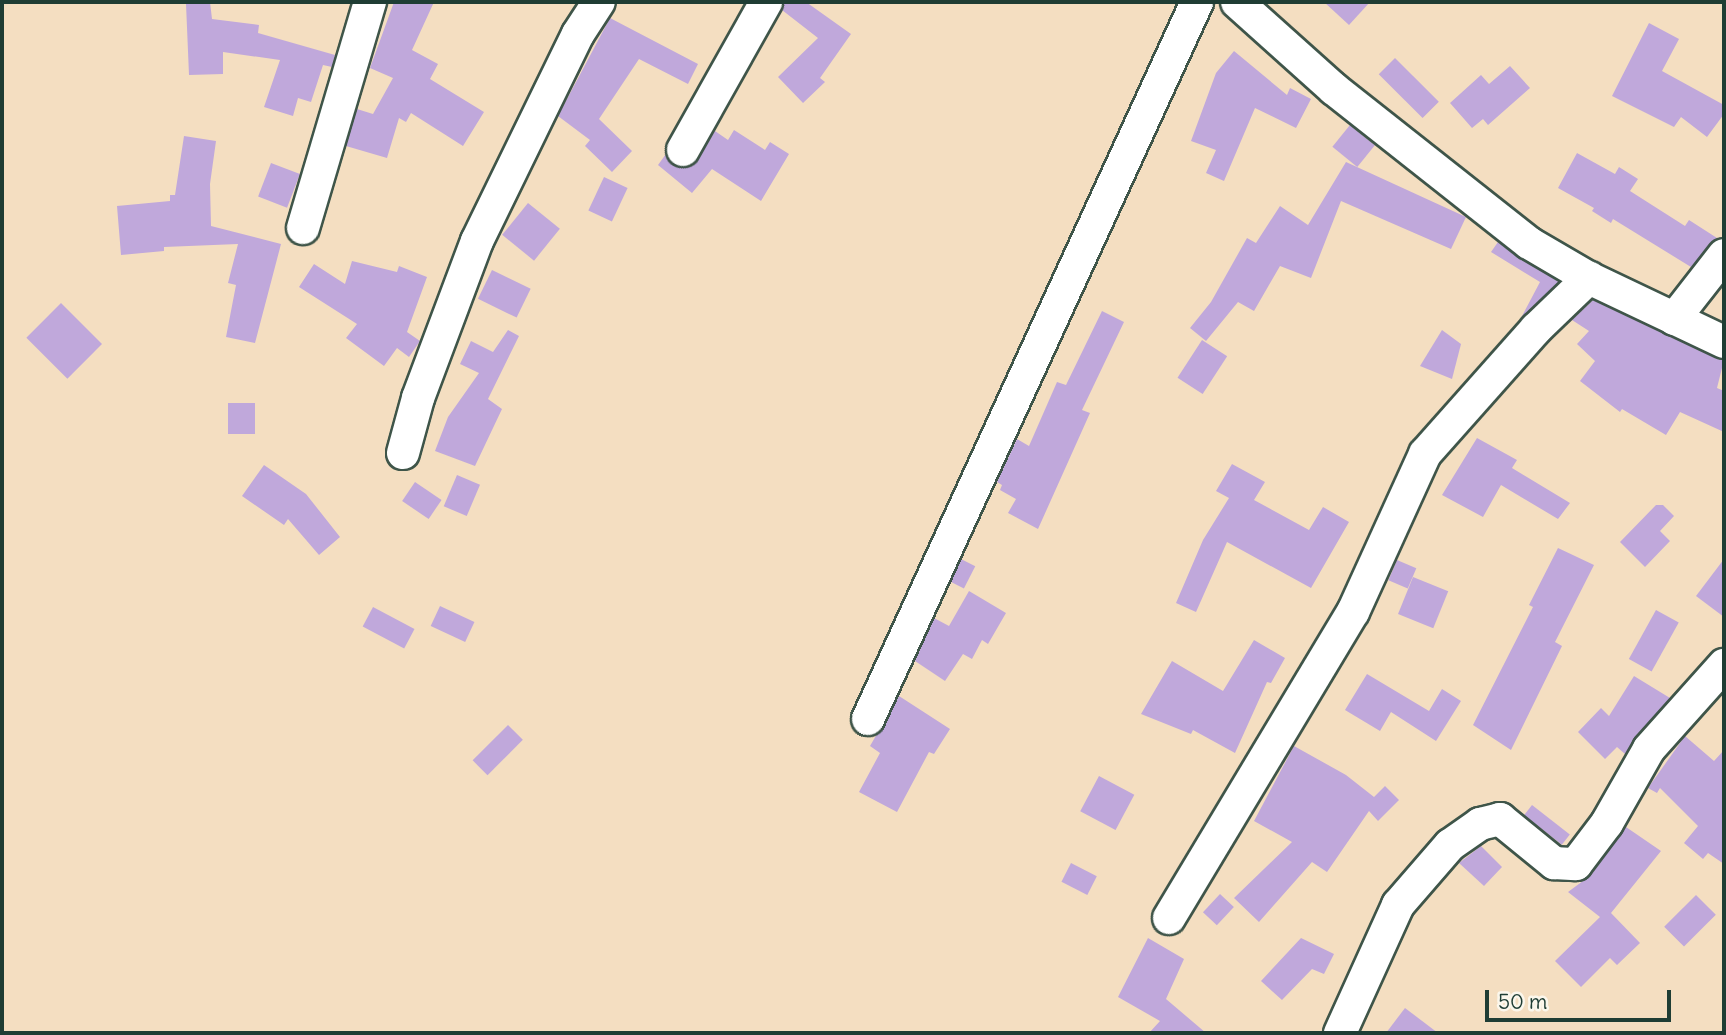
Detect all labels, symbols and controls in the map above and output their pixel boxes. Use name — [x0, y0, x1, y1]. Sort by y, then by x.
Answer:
scale bar — [1488, 976, 1674, 1020]
text: 50 m — [1498, 988, 1547, 1015]

